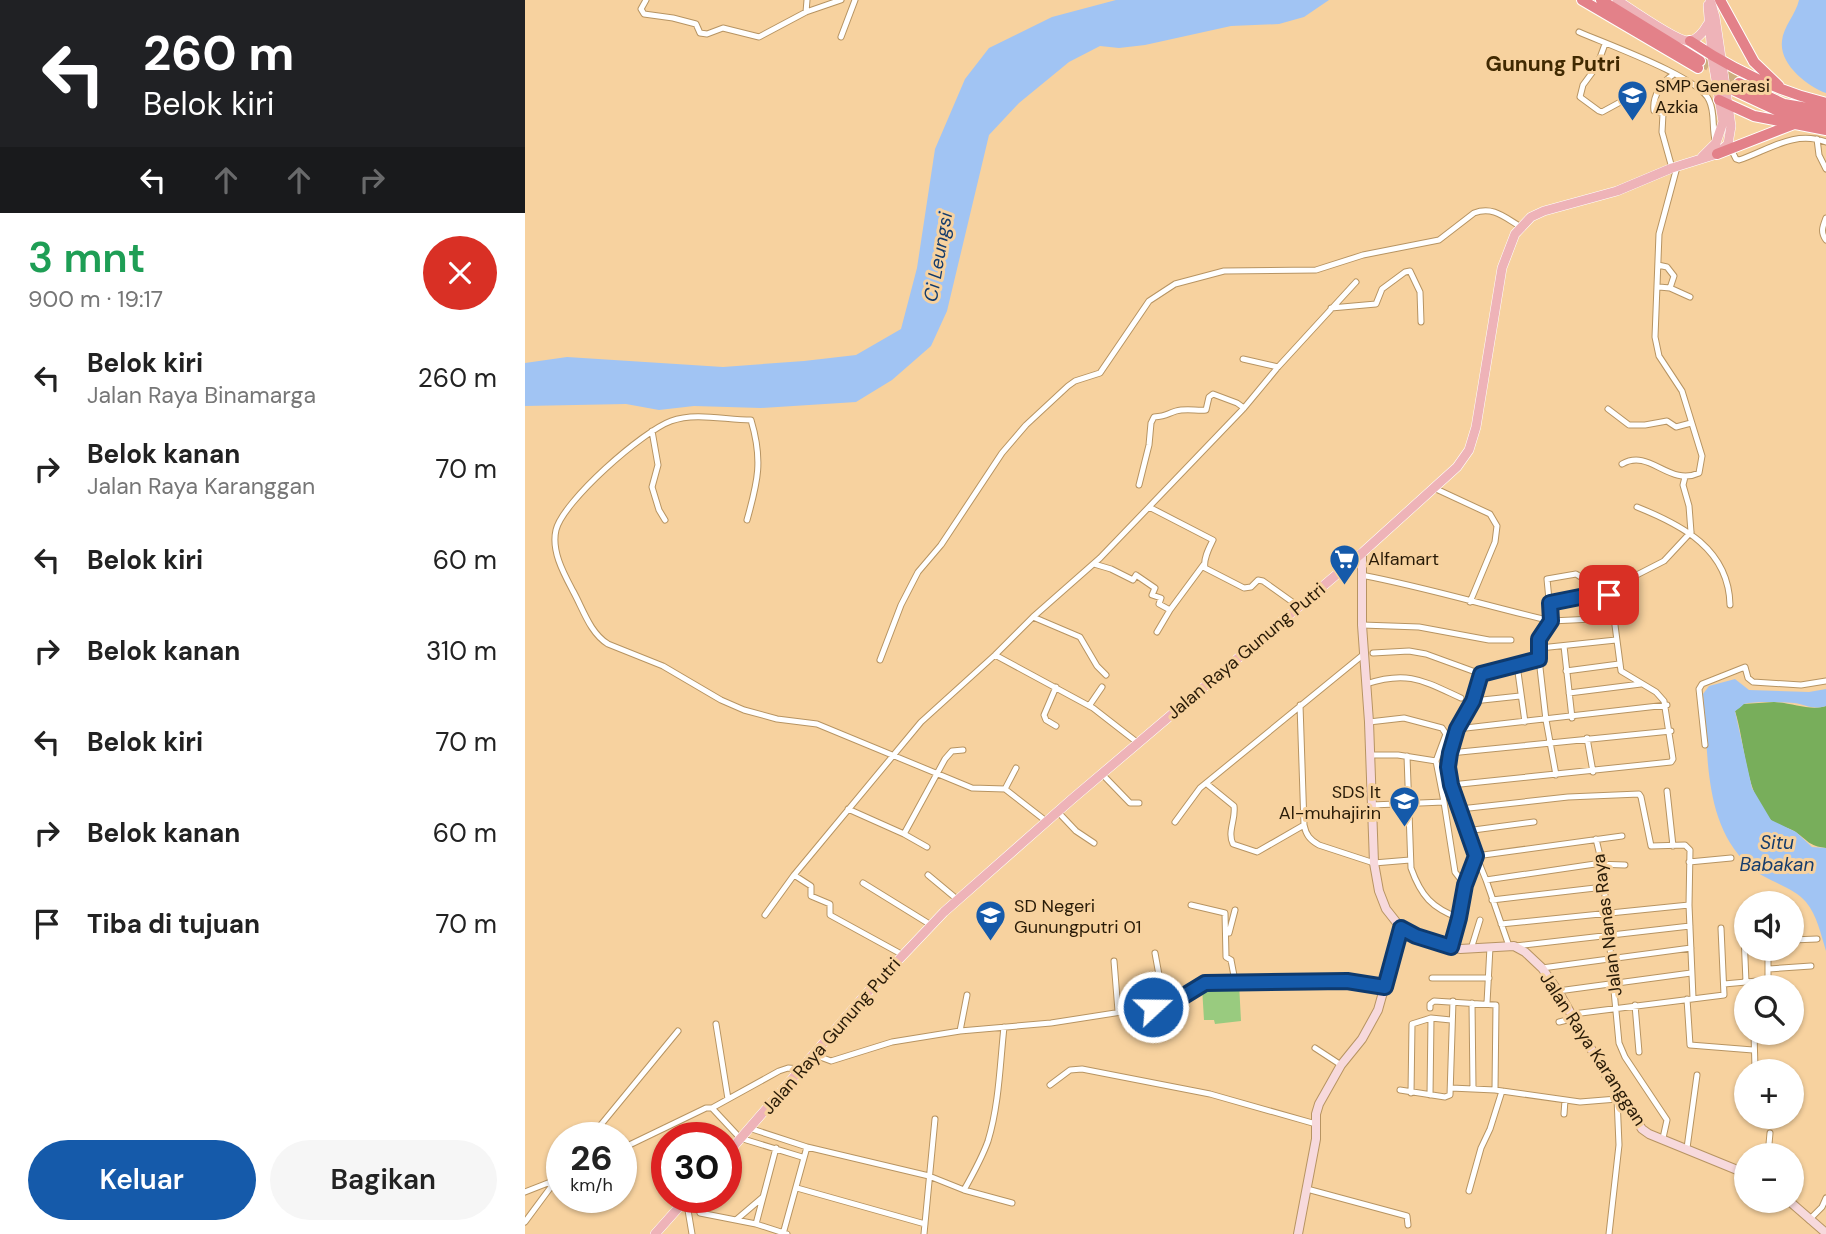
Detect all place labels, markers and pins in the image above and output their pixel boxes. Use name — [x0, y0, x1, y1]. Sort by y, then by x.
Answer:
place label: SMP Generasi Azkia — [1655, 74, 1770, 119]
school or university icon: SMP Generasi Azkia — [1615, 79, 1649, 123]
supermarket icon: Alfamart — [1328, 542, 1362, 586]
place label: Alfamart — [1368, 547, 1439, 571]
pin — [1579, 565, 1639, 625]
place label: SDS It Al-muhajirin — [1279, 780, 1381, 825]
school or university icon: SDS It Al-muhajirin — [1387, 785, 1421, 829]
place label: SD Negeri Gunungputri 01 — [1014, 894, 1141, 939]
school or university icon: SD Negeri Gunungputri 01 — [974, 899, 1008, 943]

